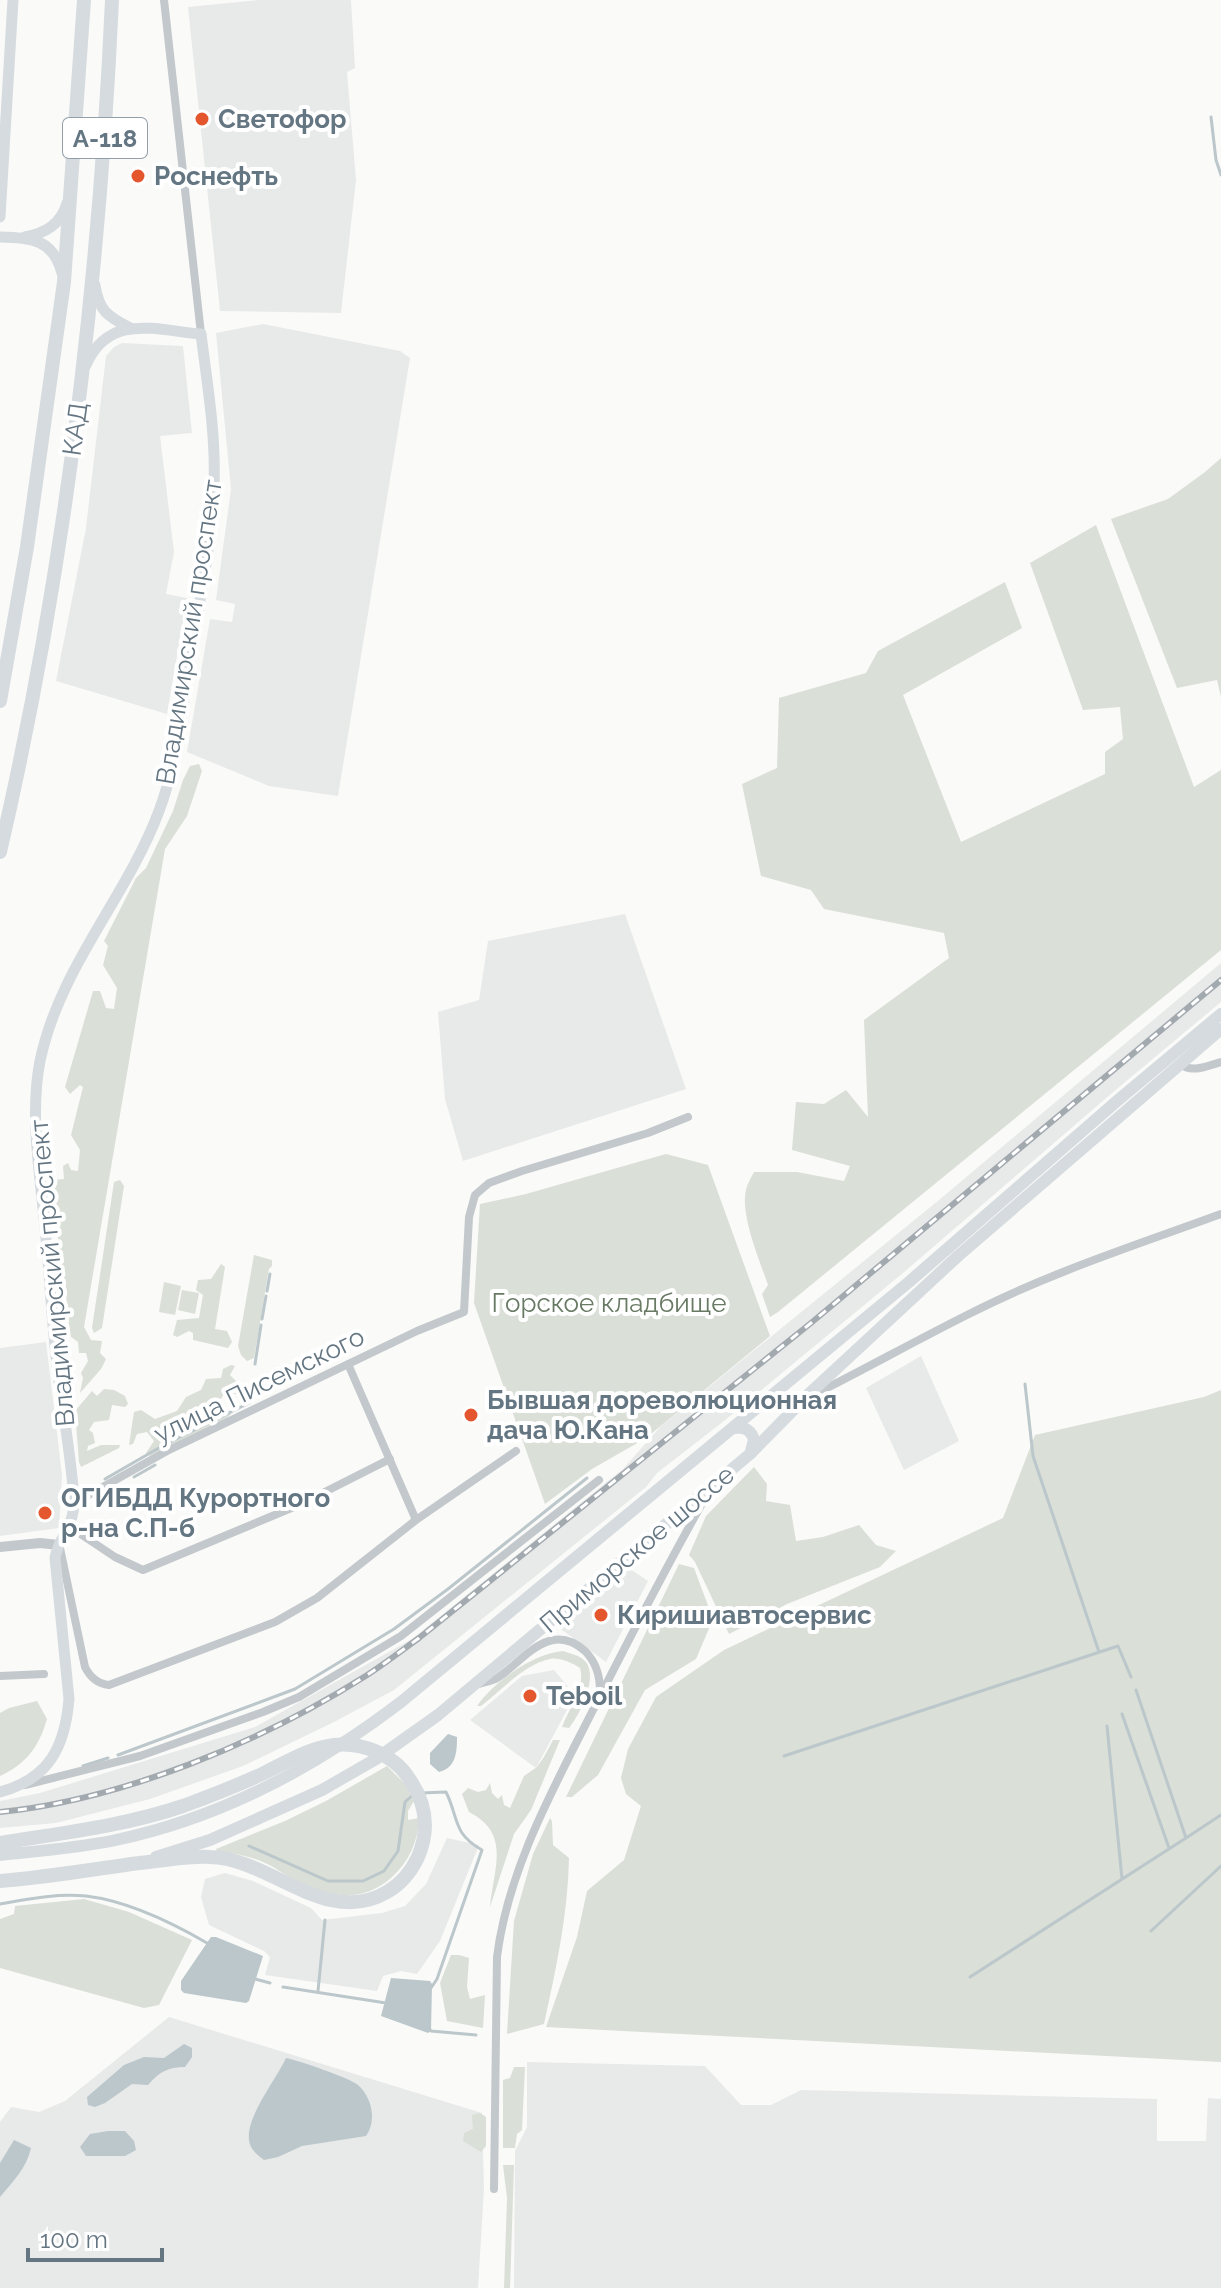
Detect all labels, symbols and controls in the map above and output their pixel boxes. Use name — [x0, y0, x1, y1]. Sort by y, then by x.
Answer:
place label: Светофор — [218, 104, 346, 134]
marker: Светофор — [193, 110, 211, 128]
road number: А-118 — [63, 118, 147, 158]
place label: Роснефть — [154, 161, 278, 191]
marker: Роснефть — [129, 167, 147, 185]
street label: КАД — [56, 400, 94, 458]
street label: Владимирский проспект — [150, 477, 228, 787]
street label: Владимирский проспект — [24, 1118, 80, 1428]
park label: Горское кладбище — [492, 1288, 726, 1318]
street label: улица Писемского — [149, 1321, 369, 1449]
place label: Бывшая дореволюционная дача Ю.Кана — [487, 1385, 837, 1445]
marker: Бывшая дореволюционная дача Ю.Кана — [462, 1406, 480, 1424]
street label: Приморское шоссе — [534, 1459, 740, 1639]
place label: ОГИБДД Курортного р-на С.П-б — [61, 1483, 330, 1543]
marker: ОГИБДД Курортного р-на С.П-б — [36, 1504, 54, 1522]
place label: Киришиавтосервис — [617, 1600, 872, 1630]
marker: Киришиавтосервис — [592, 1606, 610, 1624]
place label: Teboil — [546, 1681, 623, 1711]
marker: Teboil — [521, 1687, 539, 1705]
scale bar — [28, 2212, 162, 2262]
text: 100 m — [40, 2225, 108, 2254]

